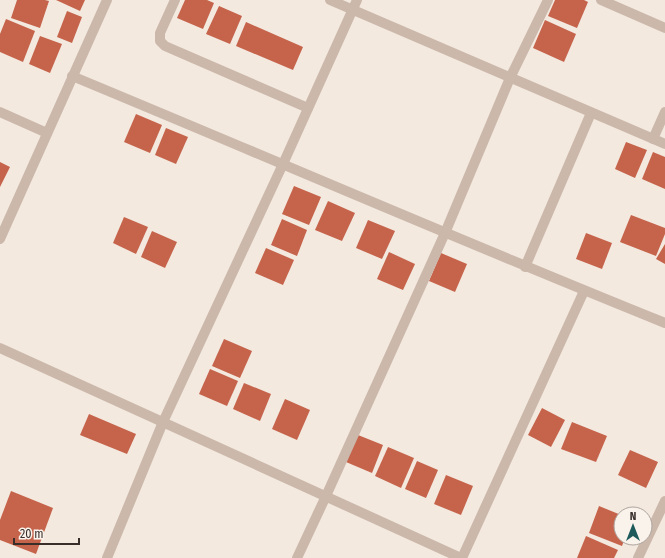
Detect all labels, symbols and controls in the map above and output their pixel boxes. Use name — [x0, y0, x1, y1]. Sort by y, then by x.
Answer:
north arrow — [613, 506, 653, 546]
text: N — [630, 510, 636, 523]
scale bar — [14, 520, 79, 546]
text: 20 m — [20, 527, 44, 541]

